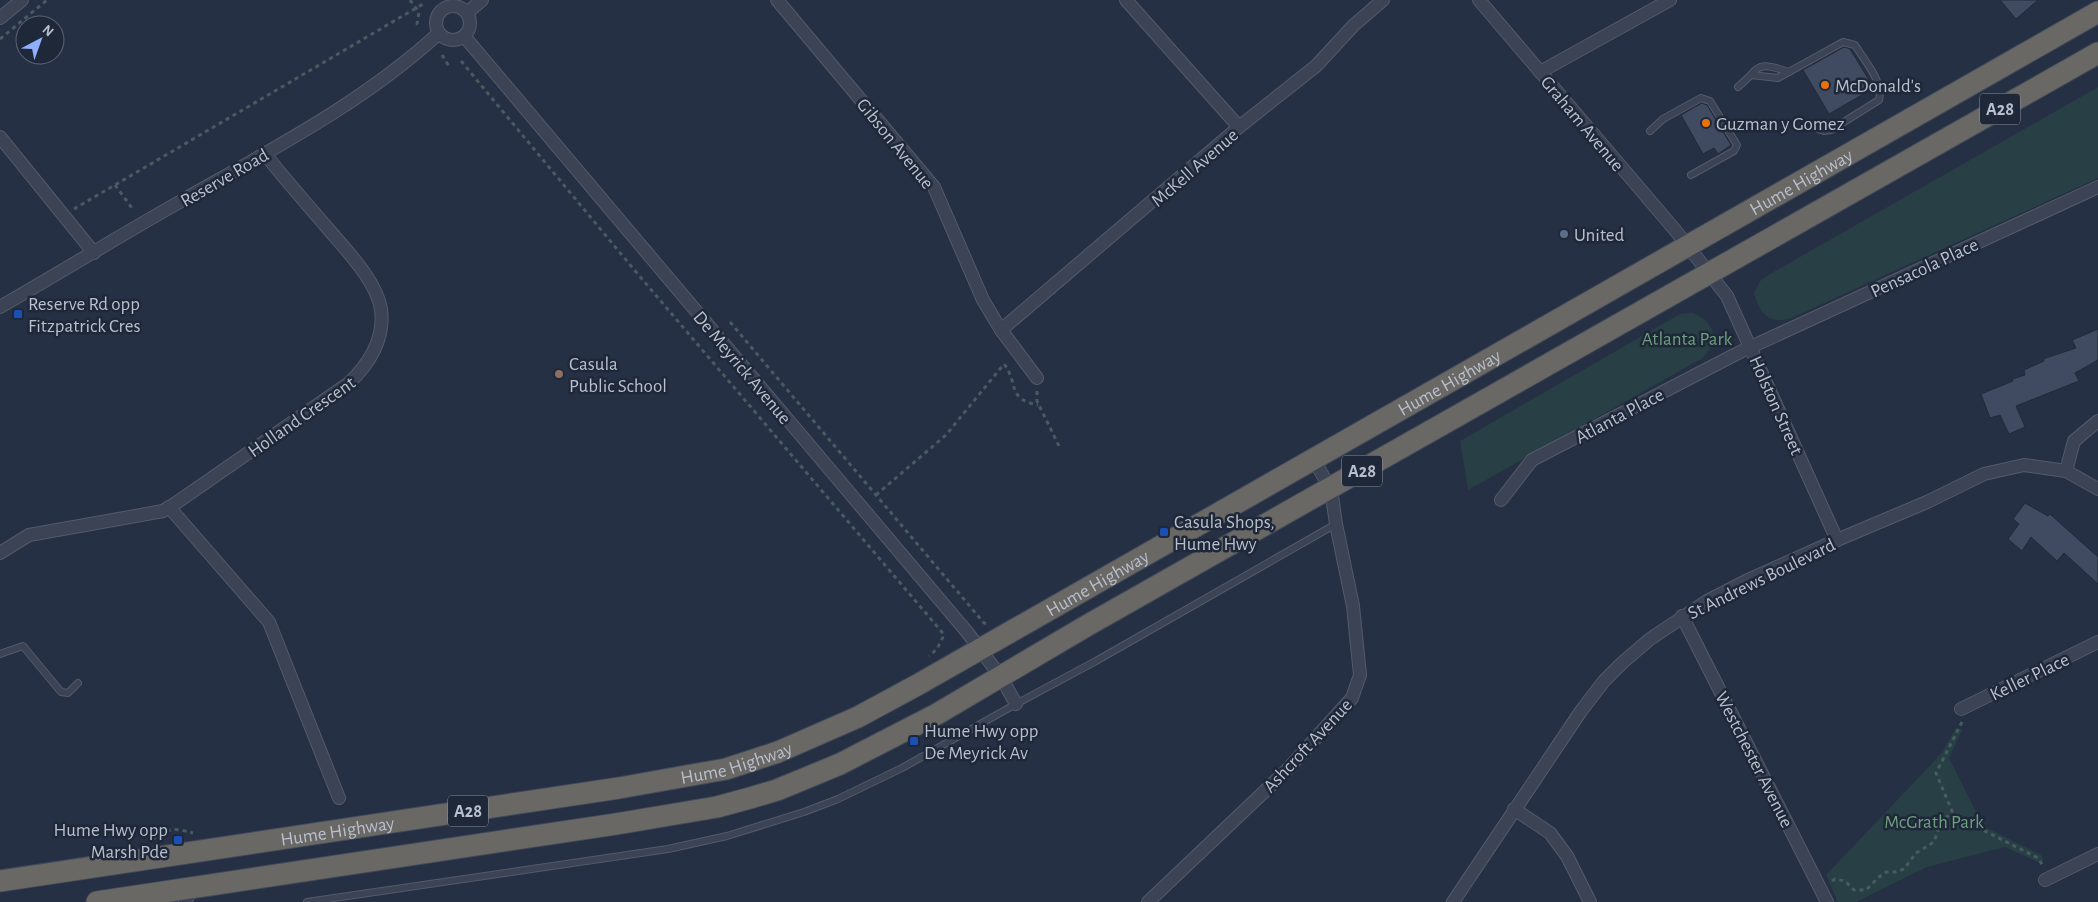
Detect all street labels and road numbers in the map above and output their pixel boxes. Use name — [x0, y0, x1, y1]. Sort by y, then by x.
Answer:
street label: Graham Avenue — [1537, 73, 1627, 175]
road number: A28 — [1980, 94, 2020, 125]
street label: Gibson Avenue — [853, 95, 937, 193]
street label: McKell Avenue — [1148, 126, 1242, 211]
street label: Reserve Road — [177, 145, 272, 211]
street label: Hume Highway — [1747, 146, 1856, 219]
street label: Pensacola Place — [1868, 235, 1981, 302]
street label: De Meyrick Avenue — [689, 308, 794, 428]
street label: Hume Highway — [1395, 347, 1504, 420]
street label: Holston Street — [1745, 353, 1806, 458]
street label: Holland Crescent — [245, 373, 359, 461]
street label: Atlanta Place — [1572, 385, 1667, 448]
road number: A28 — [1342, 456, 1382, 486]
street label: St Andrews Boulevard — [1685, 535, 1838, 623]
street label: Hume Highway — [1043, 547, 1153, 621]
street label: Keller Place — [1987, 650, 2072, 705]
street label: Westchester Avenue — [1711, 689, 1796, 831]
street label: Ashcroft Avenue — [1260, 695, 1356, 797]
street label: Hume Highway — [679, 739, 795, 788]
road number: A28 — [448, 796, 488, 826]
street label: Hume Highway — [279, 814, 396, 850]

